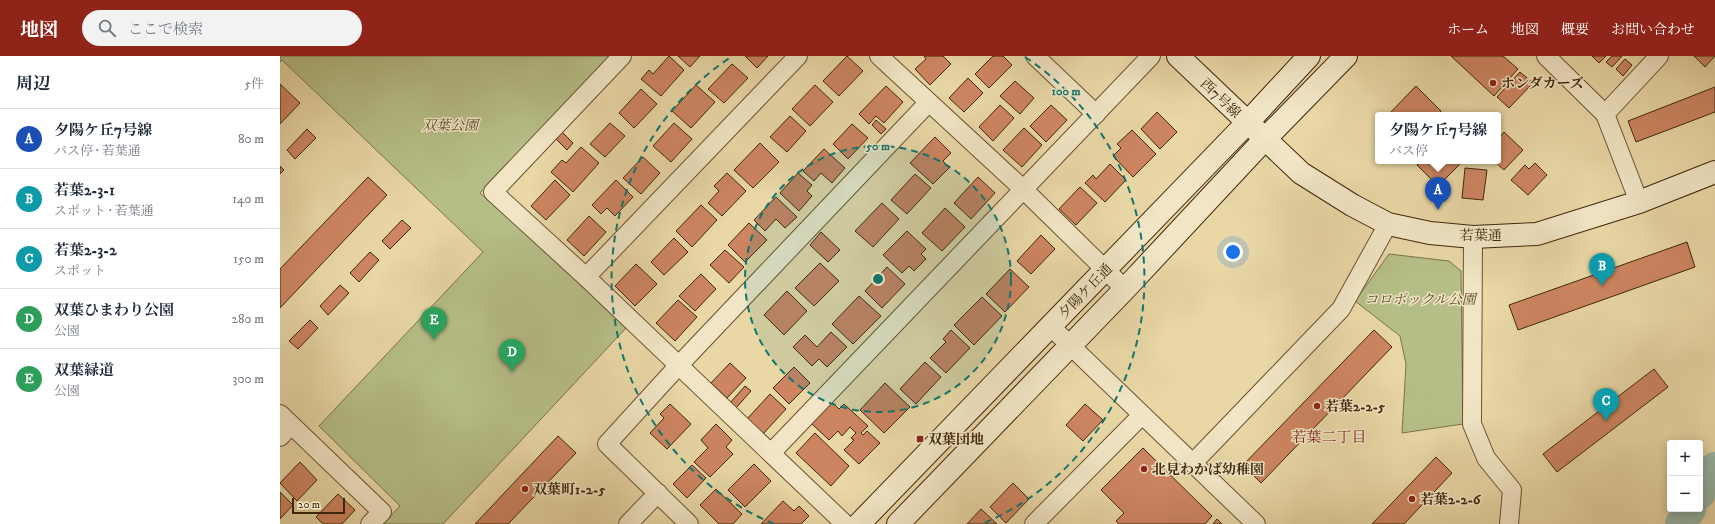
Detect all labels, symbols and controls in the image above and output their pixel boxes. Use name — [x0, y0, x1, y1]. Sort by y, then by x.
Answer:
search box — [82, 10, 362, 46]
icon: search — [96, 17, 118, 39]
text: 地図 — [20, 19, 58, 42]
text: ここで検索 — [128, 20, 203, 39]
text: ホーム — [1447, 21, 1489, 39]
text: 地図 — [1511, 21, 1539, 39]
text: 概要 — [1561, 21, 1589, 39]
text: お問い合わせ — [1611, 21, 1695, 39]
text: 周辺 — [16, 73, 50, 95]
street label: 西7号線 — [1196, 75, 1244, 122]
place label: ホンダカーズ — [1501, 75, 1584, 93]
text: 5件 — [245, 76, 264, 92]
marker: ホンダカーズ — [1488, 78, 1498, 88]
text: 100 m — [1052, 84, 1080, 99]
popup — [1375, 112, 1501, 164]
park label: 双葉公園 — [422, 117, 480, 135]
text: 夕陽ケ丘7号線 — [54, 121, 152, 140]
text: 夕陽ケ丘7号線 — [1389, 121, 1487, 140]
text: A — [25, 131, 33, 147]
text: 80 m — [238, 131, 264, 147]
text: 50 m — [865, 139, 890, 154]
text: バス停 · 若葉通 — [54, 143, 141, 159]
text: バス停 — [1389, 143, 1428, 159]
pin: A — [1425, 177, 1451, 210]
text: 若葉2-3-1 — [54, 181, 115, 200]
text: B — [25, 191, 33, 207]
text: 140 m — [232, 191, 264, 207]
text: スポット · 若葉通 — [54, 203, 154, 219]
street label: 若葉通 — [1460, 227, 1502, 245]
text: 若葉2-3-2 — [54, 241, 117, 260]
your location — [1223, 242, 1243, 262]
text: C — [25, 251, 33, 267]
text: 150 m — [233, 251, 264, 267]
pin: B — [1589, 253, 1615, 286]
street label: 夕陽ケ丘通 — [1055, 260, 1117, 323]
text: スポット — [54, 263, 106, 279]
centre of rings — [871, 272, 885, 286]
park label: コロポックル公園 — [1364, 291, 1478, 309]
text: 双葉ひまわり公園 — [54, 301, 174, 320]
pin: E — [421, 307, 447, 340]
text: D — [24, 311, 34, 327]
text: 280 m — [232, 311, 264, 327]
text: 公園 — [54, 323, 80, 339]
pin: D — [499, 339, 525, 372]
text: 双葉緑道 — [54, 361, 114, 380]
text: E — [24, 371, 34, 387]
text: 300 m — [233, 371, 264, 387]
text: 公園 — [54, 383, 80, 399]
pin: C — [1593, 388, 1619, 421]
place label: 若葉2-2-5 — [1325, 398, 1385, 416]
marker: 若葉2-2-5 — [1312, 401, 1322, 411]
district label: 若葉二丁目 — [1291, 428, 1367, 447]
place label: 双葉団地 — [928, 431, 984, 449]
marker: 双葉団地 — [915, 434, 925, 444]
map controls — [1667, 440, 1703, 512]
button: + — [1667, 440, 1703, 476]
place label: 北見わかば幼稚園 — [1152, 461, 1264, 479]
marker: 北見わかば幼稚園 — [1139, 464, 1149, 474]
button: − — [1667, 476, 1703, 512]
place label: 双葉町1-2-5 — [533, 481, 605, 499]
marker: 双葉町1-2-5 — [520, 484, 530, 494]
place label: 若葉2-2-6 — [1420, 491, 1481, 509]
marker: 若葉2-2-6 — [1407, 494, 1417, 504]
scale bar — [292, 496, 345, 515]
text: 20 m — [298, 498, 320, 512]

